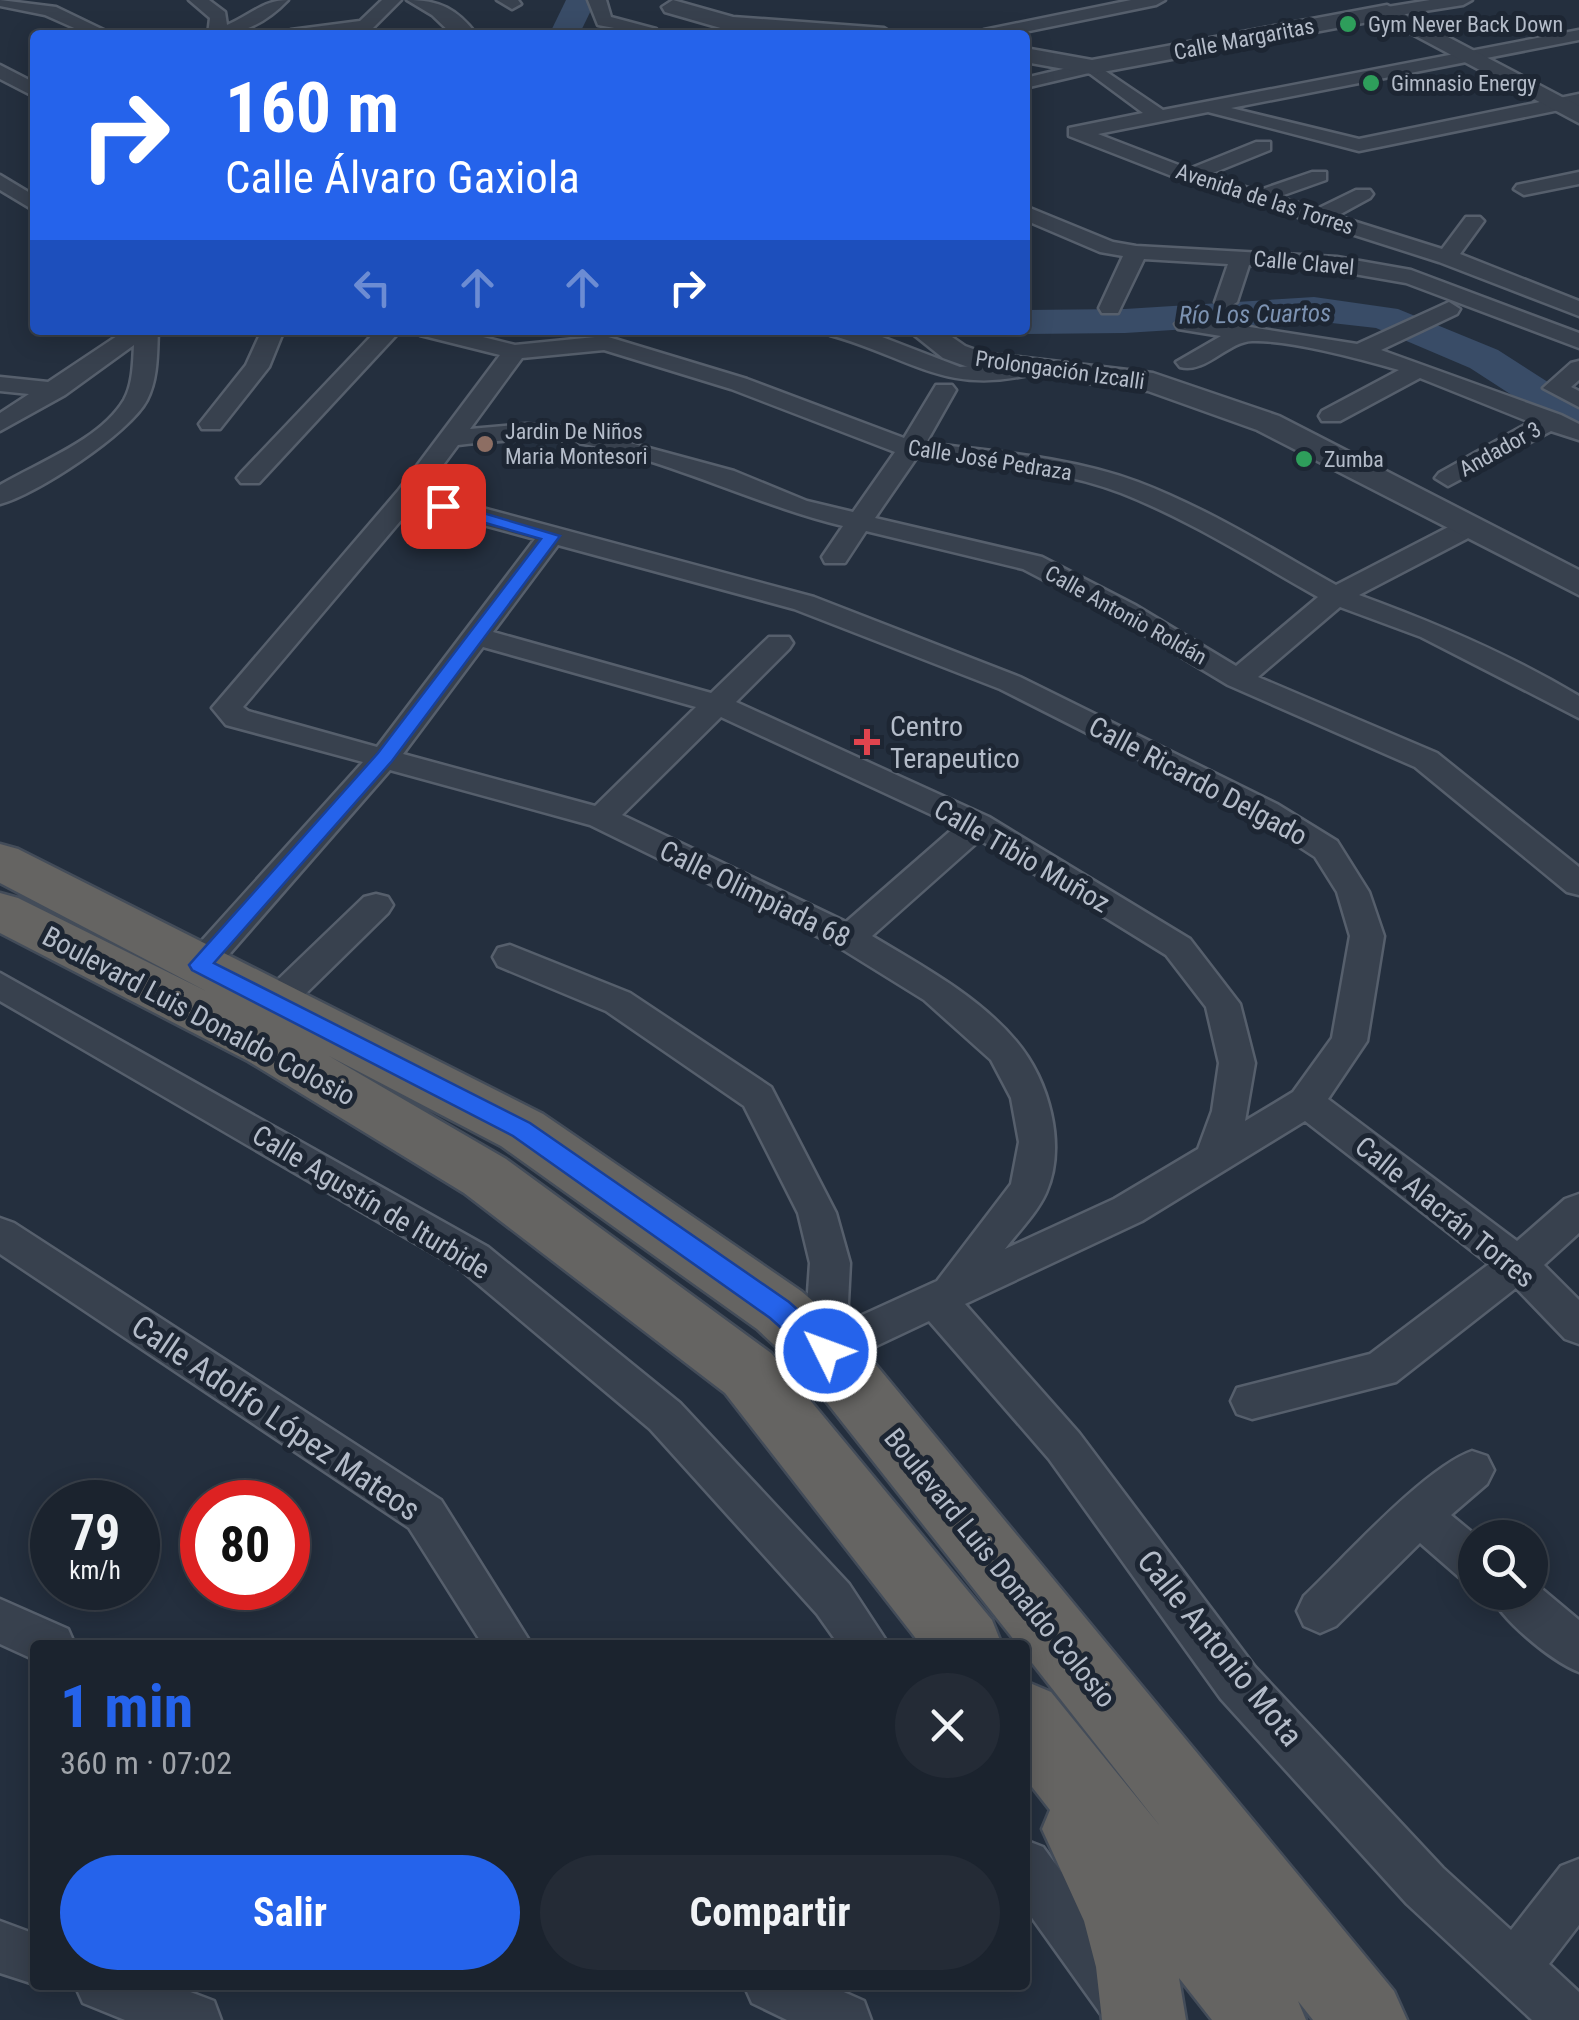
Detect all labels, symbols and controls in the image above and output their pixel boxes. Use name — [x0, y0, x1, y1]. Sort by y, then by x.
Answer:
place label: Gym Never Back Down — [1368, 12, 1563, 37]
street label: Calle Margaritas — [1172, 13, 1316, 65]
marker: Gym Never Back Down — [1337, 13, 1359, 35]
text: 160 m — [225, 67, 399, 149]
icon: right — [60, 70, 190, 200]
place label: Gimnasio Energy — [1391, 71, 1536, 96]
marker: Gimnasio Energy — [1360, 72, 1382, 94]
text: Calle Álvaro Gaxiola — [225, 151, 580, 204]
street label: Avenida de las Torres — [1173, 158, 1357, 240]
street label: Calle Clavel — [1253, 246, 1355, 280]
icon: left — [345, 260, 400, 315]
icon: ahead — [450, 260, 505, 315]
icon: ahead — [555, 260, 610, 315]
icon: right — [660, 260, 715, 315]
water label: Río Los Cuartos — [1179, 298, 1331, 330]
street label: Prolongación Izcalli — [974, 346, 1146, 394]
street label: Andador 3 — [1455, 416, 1545, 482]
place label: Jardin De Niños Maria Montesori — [505, 419, 647, 469]
marker: Jardin De Niños Maria Montesori — [474, 433, 496, 455]
street label: Calle José Pedraza — [906, 435, 1074, 485]
place label: Zumba — [1324, 447, 1384, 472]
marker: Zumba — [1293, 448, 1315, 470]
pin — [401, 464, 486, 549]
icon: arrive — [416, 479, 471, 534]
street label: Calle Antonio Roldán — [1041, 560, 1211, 670]
street label: Calle Ricardo Delgado — [1083, 709, 1313, 853]
place label: Centro Terapeutico — [890, 710, 1020, 775]
marker: Centro Terapeutico — [854, 729, 880, 755]
street label: Calle Tibio Muñoz — [928, 792, 1116, 920]
street label: Calle Olimpiada 68 — [655, 834, 855, 954]
street label: Boulevard Luis Donaldo Colosio — [37, 919, 361, 1113]
street label: Calle Agustín de Iturbide — [246, 1118, 496, 1286]
street label: Calle Alacrán Torres — [1349, 1130, 1541, 1294]
position arrow — [774, 1299, 878, 1403]
street label: Calle Adolfo López Mateos — [125, 1307, 427, 1529]
street label: Boulevard Luis Donaldo Colosio — [877, 1422, 1123, 1714]
speed limit sign: 80 — [180, 1480, 310, 1610]
text: 79 — [70, 1504, 120, 1562]
map controls — [1458, 1520, 1548, 1610]
button: search — [1458, 1520, 1548, 1610]
street label: Calle Antonio Mota — [1129, 1542, 1311, 1754]
text: km/h — [69, 1556, 121, 1585]
text: 1 min — [60, 1671, 193, 1742]
button: close — [895, 1673, 1000, 1778]
text: 360 m · 07:02 — [60, 1744, 232, 1782]
button: Salir — [60, 1855, 520, 1970]
button: Compartir — [540, 1855, 1000, 1970]

